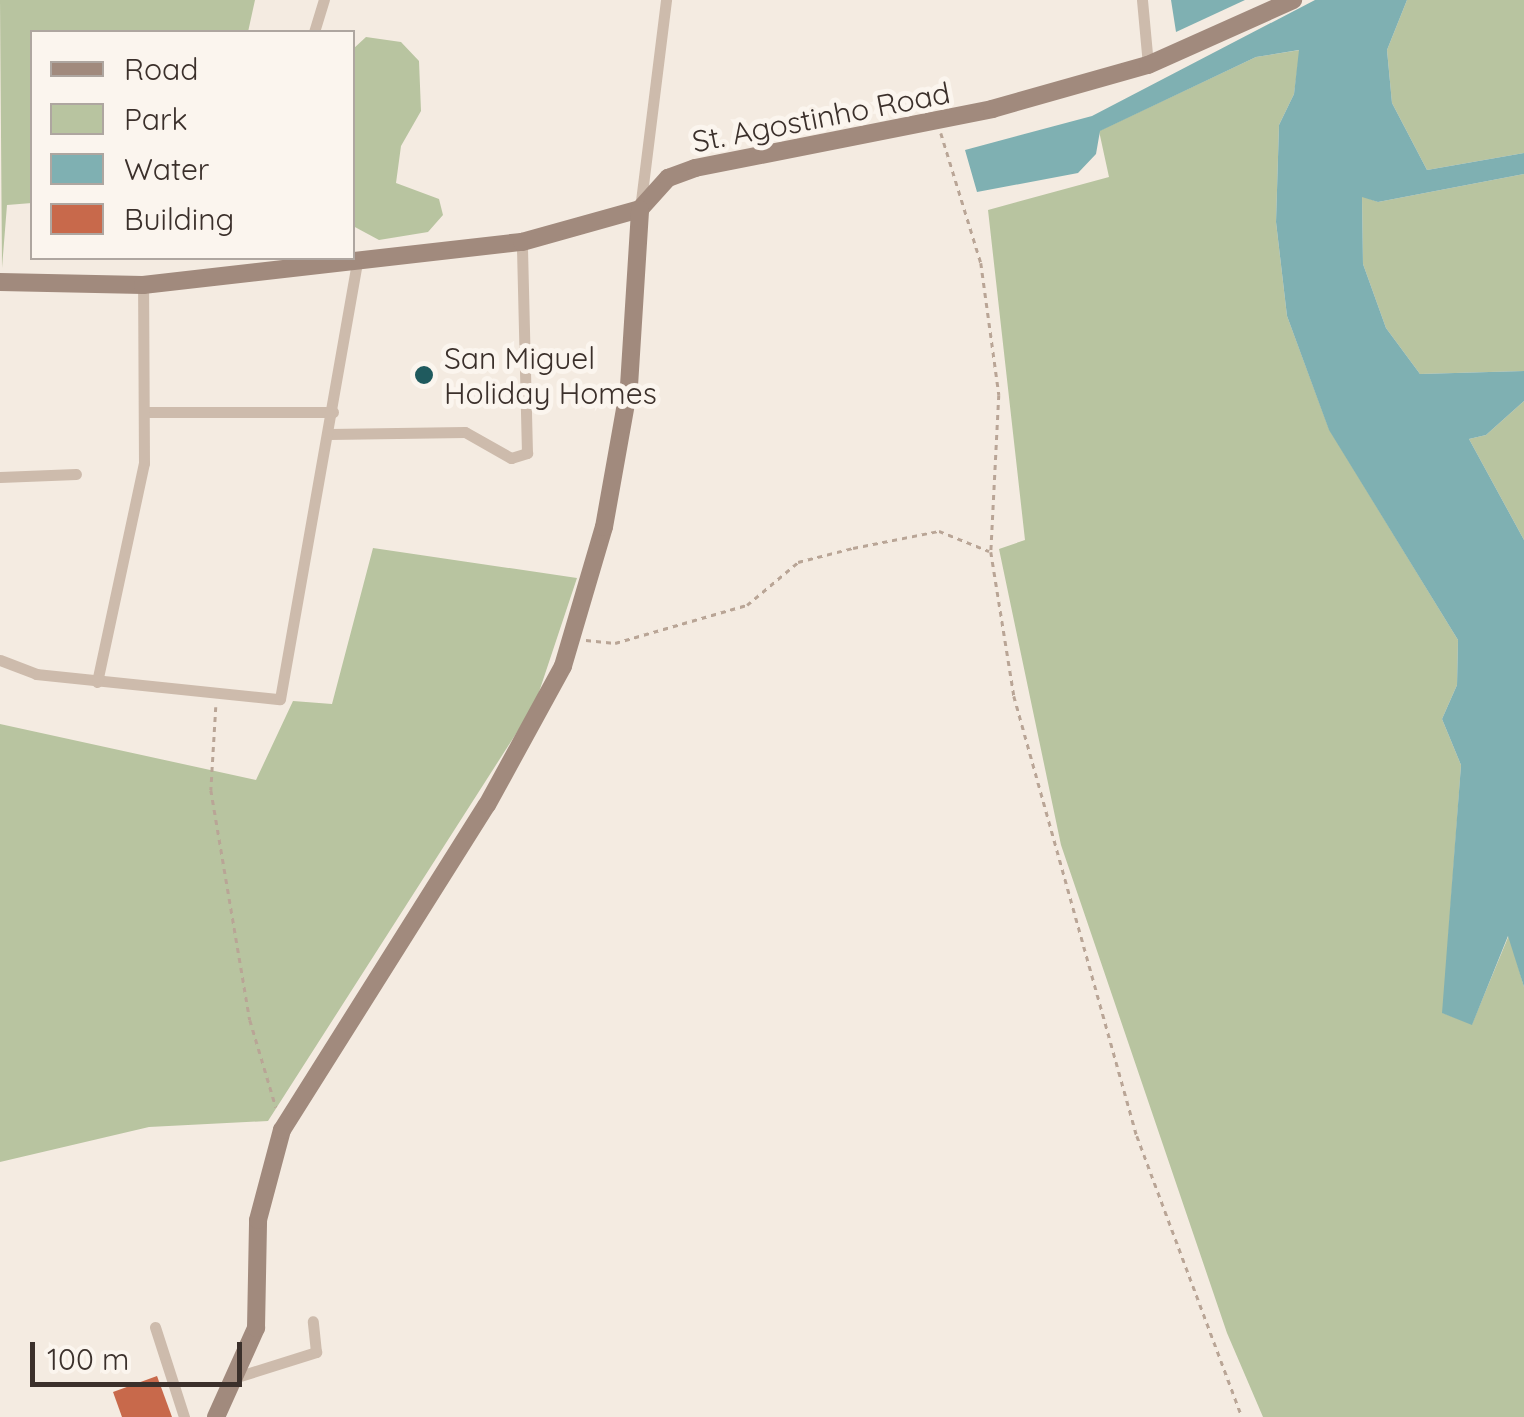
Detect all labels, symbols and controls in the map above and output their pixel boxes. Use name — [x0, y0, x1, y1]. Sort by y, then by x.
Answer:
legend — [30, 30, 355, 260]
text: Road — [124, 50, 198, 88]
street label: St. Agostinho Road — [689, 74, 953, 160]
text: Park — [124, 100, 188, 138]
text: Water — [124, 150, 209, 188]
text: Building — [124, 200, 234, 238]
place label: San Miguel Holiday Homes — [444, 340, 657, 410]
marker: San Miguel Holiday Homes — [413, 364, 435, 386]
scale bar — [35, 1322, 248, 1384]
text: 100 m — [47, 1340, 129, 1378]

